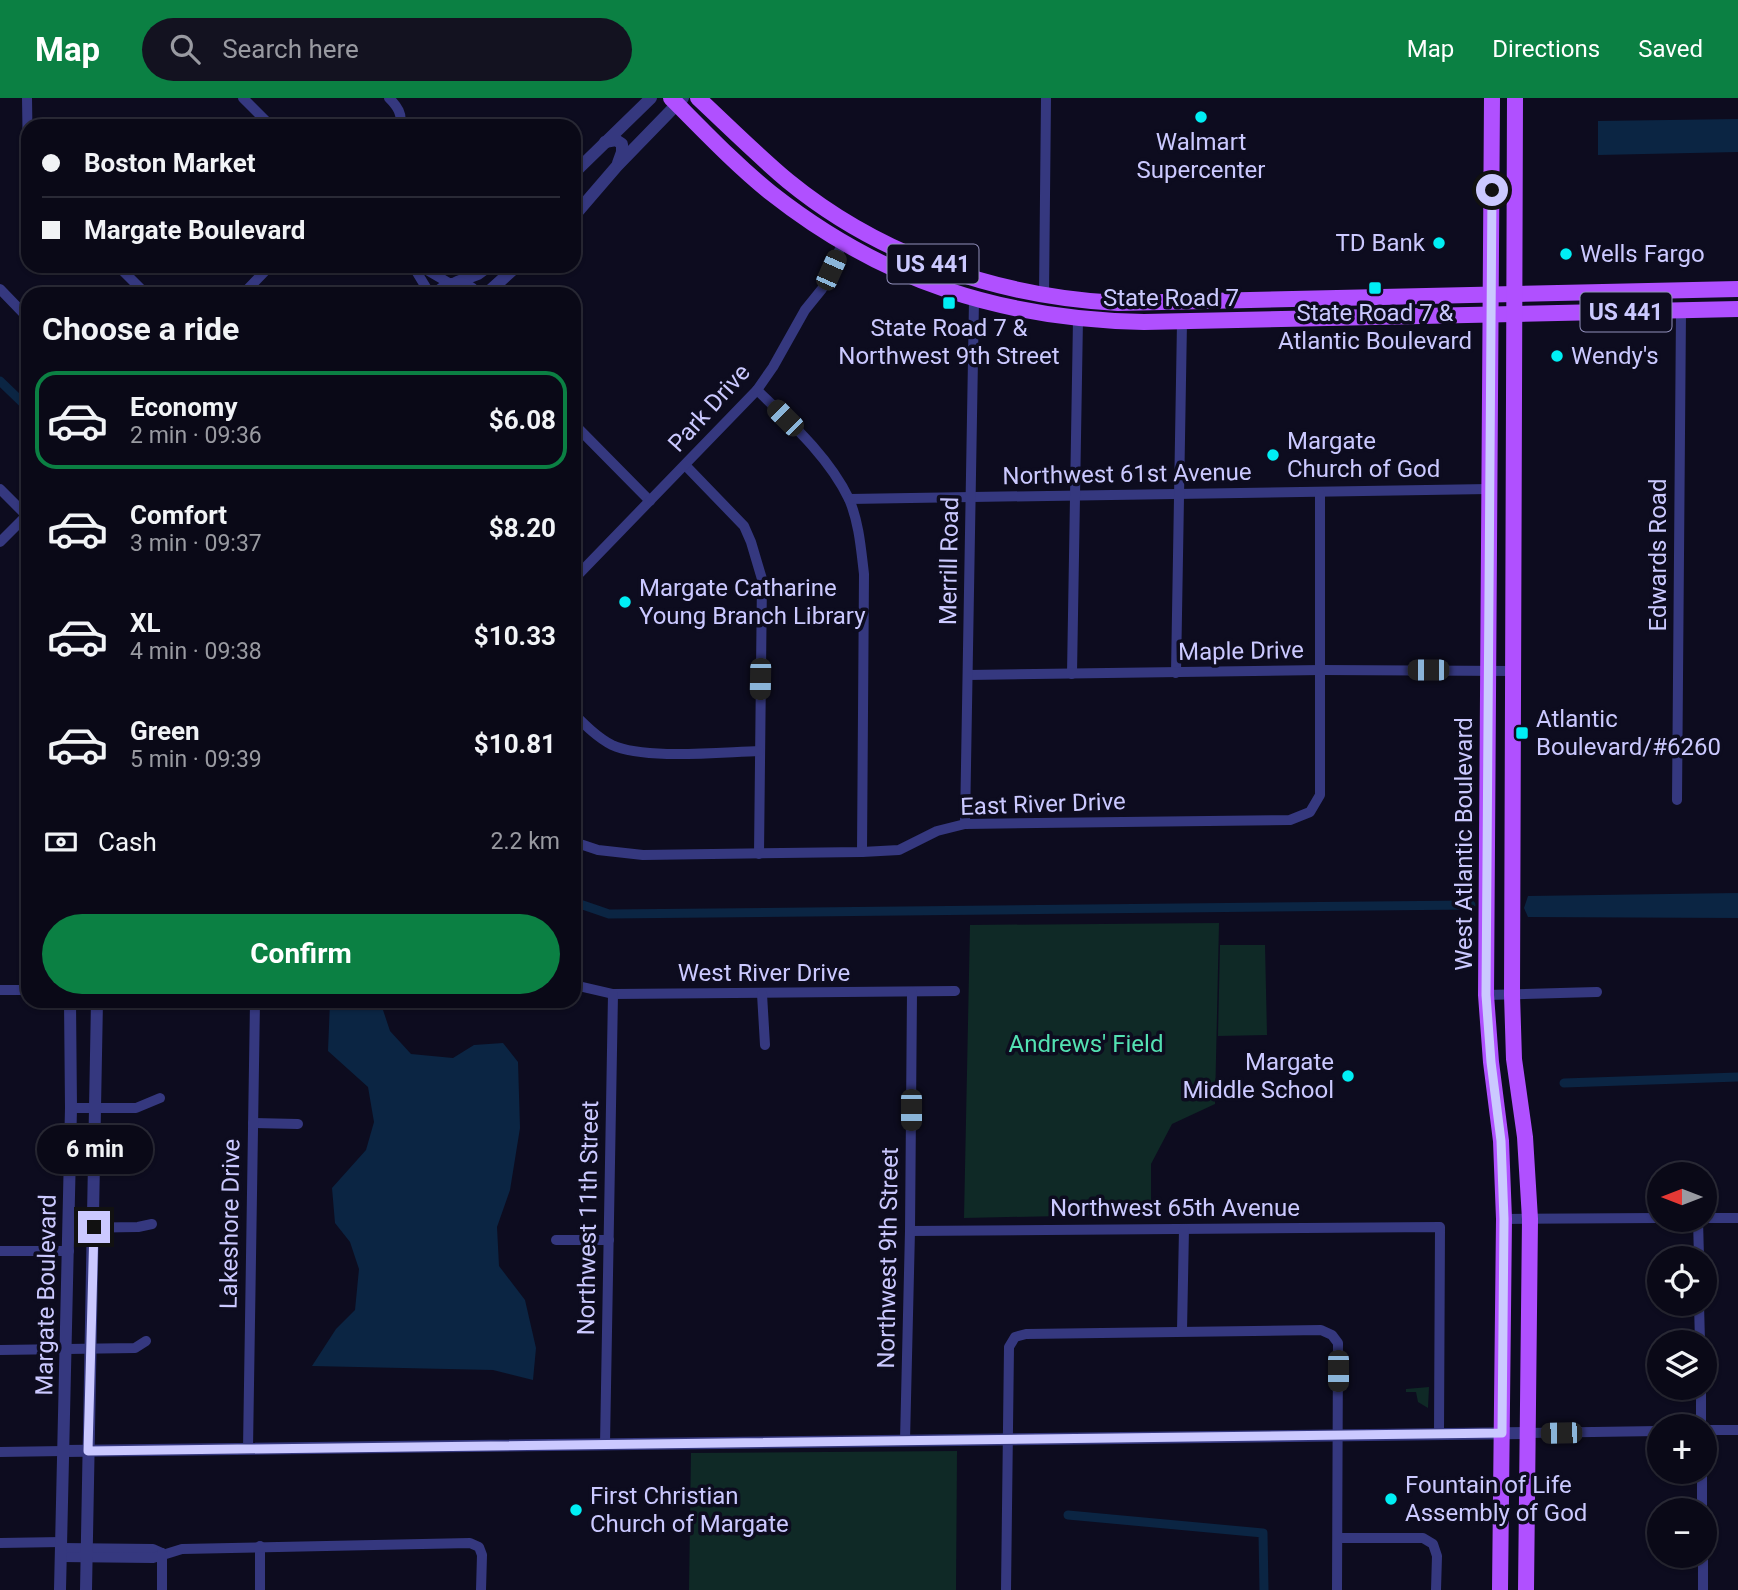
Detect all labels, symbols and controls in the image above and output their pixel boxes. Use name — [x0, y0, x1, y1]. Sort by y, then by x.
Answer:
search box — [142, 18, 632, 81]
text: Map — [35, 30, 100, 69]
icon: search — [166, 30, 204, 68]
text: Search here — [222, 34, 359, 64]
text: Map — [1407, 35, 1454, 63]
text: Directions — [1492, 35, 1600, 63]
text: Saved — [1638, 35, 1703, 63]
marker: Walmart Supercenter — [1193, 109, 1209, 125]
place label: Walmart Supercenter — [1137, 128, 1265, 184]
text: Boston Market — [84, 148, 255, 178]
route start — [1476, 174, 1508, 206]
text: Margate Boulevard — [84, 215, 305, 245]
place label: TD Bank — [1336, 229, 1426, 257]
marker: TD Bank — [1431, 235, 1447, 251]
place label: Wells Fargo — [1580, 240, 1705, 268]
road number: US 441 — [888, 244, 978, 284]
marker: Wells Fargo — [1558, 246, 1574, 262]
car — [813, 247, 850, 293]
marker: State Road 7 & Atlantic Boulevard — [1367, 280, 1383, 296]
street label: State Road 7 — [1103, 284, 1239, 312]
road number: US 441 — [1580, 293, 1672, 332]
marker: State Road 7 & Northwest 9th Street — [941, 295, 957, 311]
place label: State Road 7 & Atlantic Boulevard — [1278, 299, 1472, 355]
text: Choose a ride — [42, 310, 239, 348]
place label: State Road 7 & Northwest 9th Street — [838, 314, 1060, 370]
place label: Wendy's — [1571, 342, 1659, 370]
marker: Wendy's — [1549, 348, 1565, 364]
street label: Park Drive — [662, 358, 756, 458]
icon: car — [46, 389, 109, 452]
text: Economy — [130, 392, 237, 422]
car — [763, 396, 808, 440]
text: $6.08 — [489, 405, 556, 435]
text: 2 min · 09:36 — [130, 422, 262, 449]
place label: Margate Church of God — [1287, 427, 1440, 483]
marker: Margate Church of God — [1265, 447, 1281, 463]
street label: Northwest 61st Avenue — [1002, 458, 1252, 490]
street label: Edwards Road — [1644, 479, 1672, 631]
icon: car — [46, 497, 109, 560]
street label: Merrill Road — [934, 497, 964, 625]
text: Comfort — [130, 500, 227, 530]
text: $8.20 — [489, 513, 556, 543]
text: 3 min · 09:37 — [130, 530, 262, 557]
place label: Margate Catharine Young Branch Library — [639, 574, 866, 630]
marker: Margate Catharine Young Branch Library — [617, 594, 633, 610]
icon: car — [46, 605, 109, 668]
text: XL — [130, 608, 161, 638]
text: $10.33 — [474, 621, 556, 651]
street label: Maple Drive — [1178, 636, 1304, 666]
text: 4 min · 09:38 — [130, 638, 262, 665]
car — [750, 658, 771, 700]
car — [1408, 660, 1450, 681]
place label: Atlantic Boulevard/#6260 — [1536, 705, 1721, 761]
icon: car — [46, 713, 109, 776]
text: Green — [130, 716, 200, 746]
street label: West Atlantic Boulevard — [1450, 717, 1478, 971]
marker: Atlantic Boulevard/#6260 — [1514, 725, 1530, 741]
text: $10.81 — [474, 729, 556, 759]
text: 5 min · 09:39 — [130, 746, 262, 773]
street label: East River Drive — [960, 787, 1126, 821]
icon: cash — [42, 823, 80, 861]
text: Cash — [98, 827, 157, 857]
text: 2.2 km — [491, 828, 560, 855]
button: Confirm — [42, 914, 560, 994]
street label: West River Drive — [678, 959, 850, 987]
park label: Andrews' Field — [1009, 1030, 1163, 1058]
place label: Margate Middle School — [1182, 1048, 1334, 1104]
marker: Margate Middle School — [1340, 1068, 1356, 1084]
car — [901, 1089, 922, 1131]
street label: Northwest 11th Street — [572, 1100, 604, 1336]
callout: 6 min — [36, 1126, 152, 1174]
text: 6 min — [66, 1136, 124, 1163]
street label: Lakeshore Drive — [215, 1139, 245, 1309]
street label: Northwest 9th Street — [872, 1147, 904, 1369]
north arrow — [1647, 1162, 1717, 1232]
map controls — [1647, 1162, 1717, 1568]
street label: Margate Boulevard — [30, 1194, 62, 1396]
street label: Northwest 65th Avenue — [1050, 1194, 1300, 1222]
route end — [78, 1211, 110, 1243]
button: locate — [1647, 1246, 1717, 1316]
button: layers — [1647, 1330, 1717, 1400]
car — [1328, 1350, 1349, 1392]
button: + — [1647, 1414, 1717, 1484]
car — [1540, 1422, 1583, 1444]
place label: Fountain of Life Assembly of God — [1405, 1471, 1587, 1527]
place label: First Christian Church of Margate — [590, 1482, 789, 1538]
marker: Fountain of Life Assembly of God — [1383, 1491, 1399, 1507]
button: − — [1647, 1498, 1717, 1568]
marker: First Christian Church of Margate — [568, 1502, 584, 1518]

